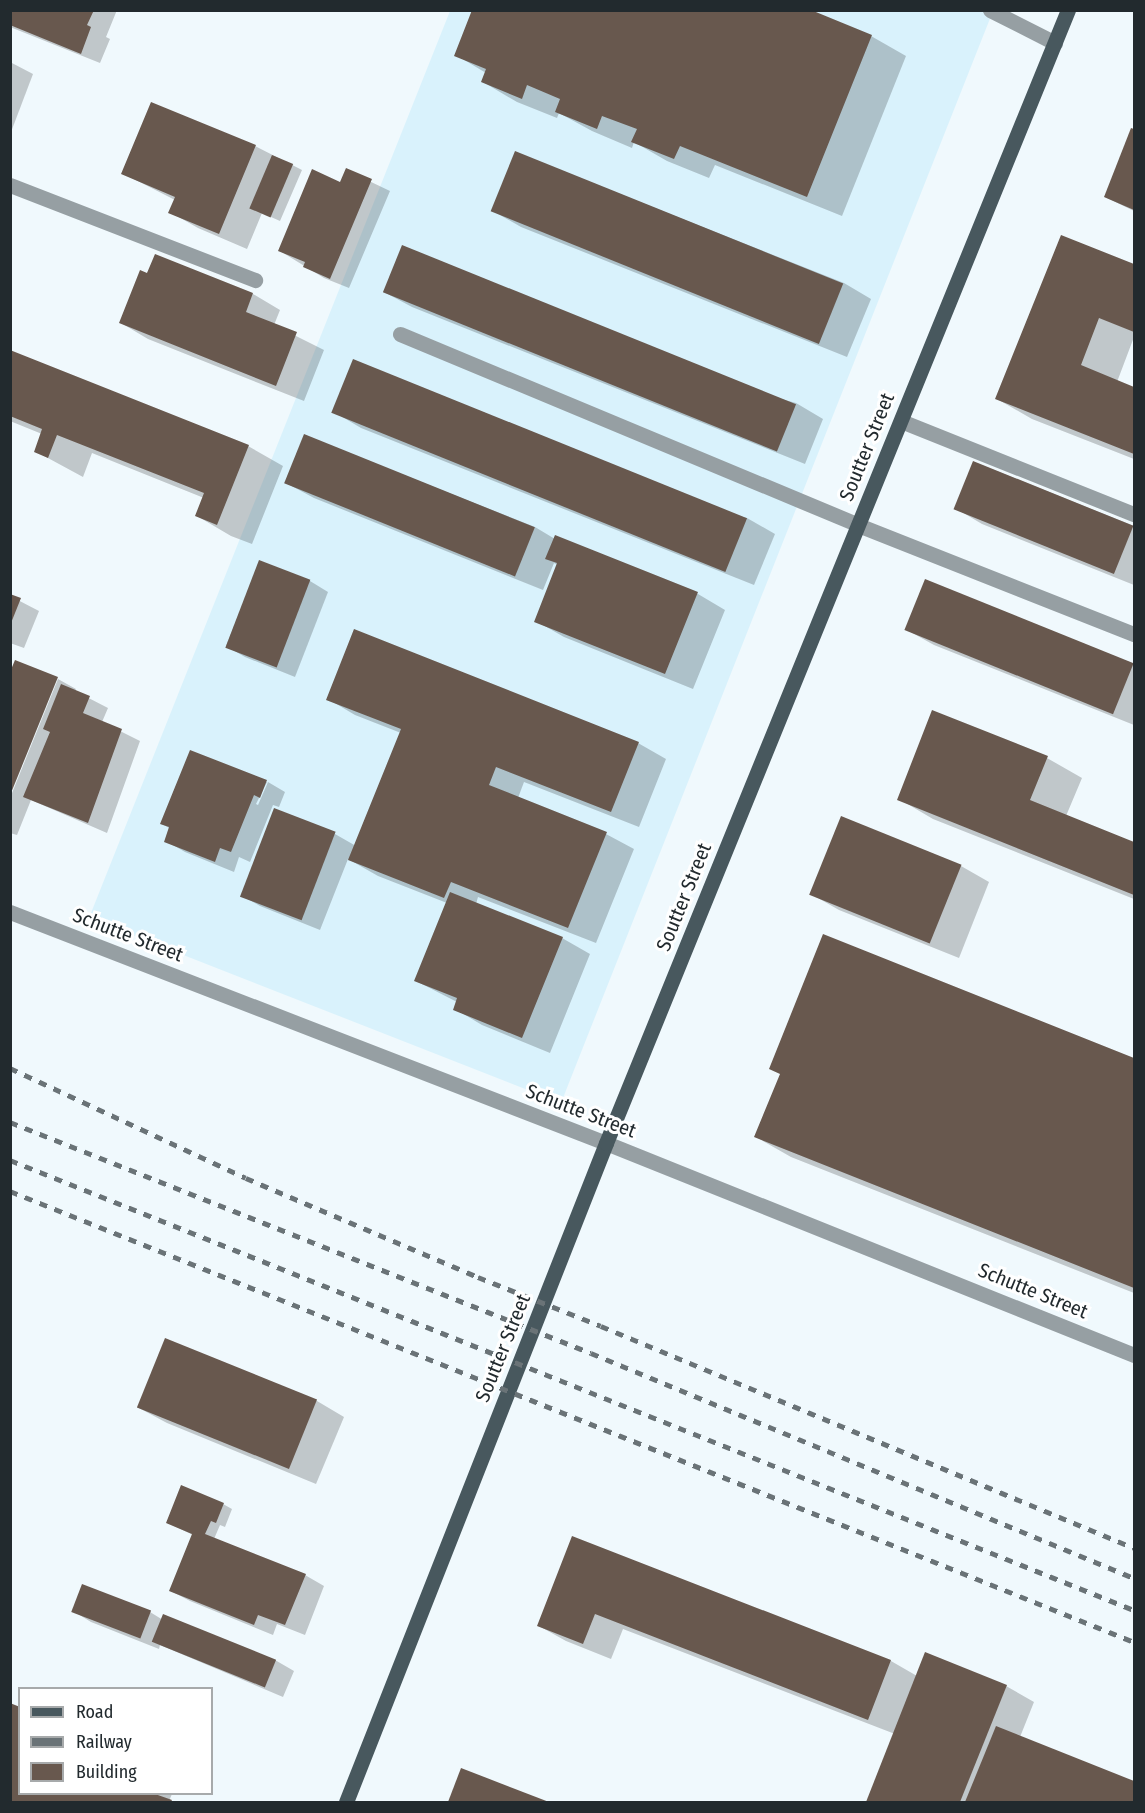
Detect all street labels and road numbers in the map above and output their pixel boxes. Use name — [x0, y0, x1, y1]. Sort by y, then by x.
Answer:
street label: Soutter Street — [834, 389, 900, 505]
street label: Soutter Street — [651, 839, 717, 955]
street label: Schutte Street — [70, 903, 186, 967]
street label: Schutte Street — [523, 1079, 639, 1143]
street label: Schutte Street — [975, 1258, 1091, 1324]
street label: Soutter Street — [470, 1290, 536, 1406]

